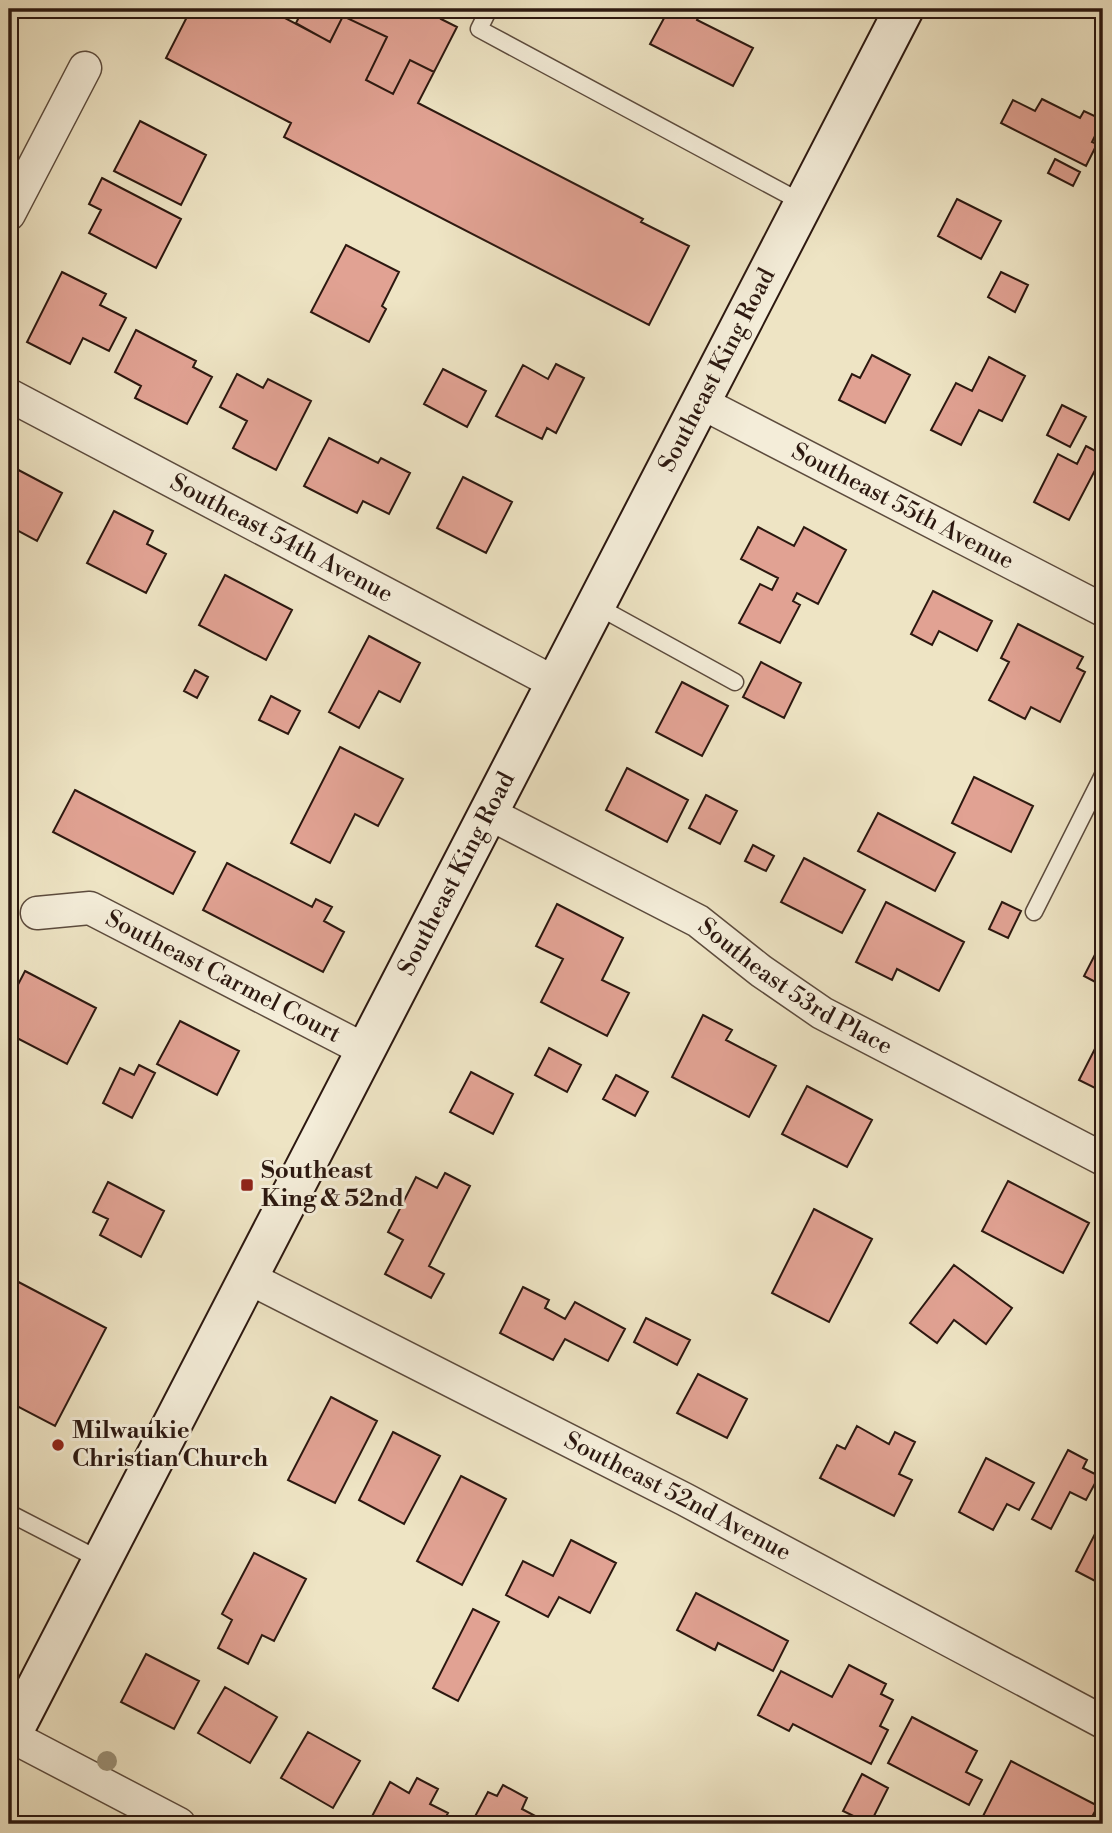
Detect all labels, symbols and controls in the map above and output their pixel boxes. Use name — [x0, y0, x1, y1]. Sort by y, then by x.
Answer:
street label: Southeast King Road — [652, 263, 782, 477]
street label: Southeast 55th Avenue — [786, 437, 1019, 576]
street label: Southeast 54th Avenue — [165, 468, 398, 610]
street label: Southeast King Road — [392, 767, 522, 981]
street label: Southeast Carmel Court — [100, 904, 346, 1050]
street label: Southeast 53rd Place — [692, 912, 897, 1062]
place label: Southeast King & 52nd — [261, 1156, 404, 1214]
marker: Southeast King & 52nd — [239, 1177, 255, 1193]
place label: Milwaukie Christian Church — [72, 1416, 268, 1474]
street label: Southeast 52nd Avenue — [559, 1426, 796, 1568]
marker: Milwaukie Christian Church — [50, 1437, 66, 1453]

